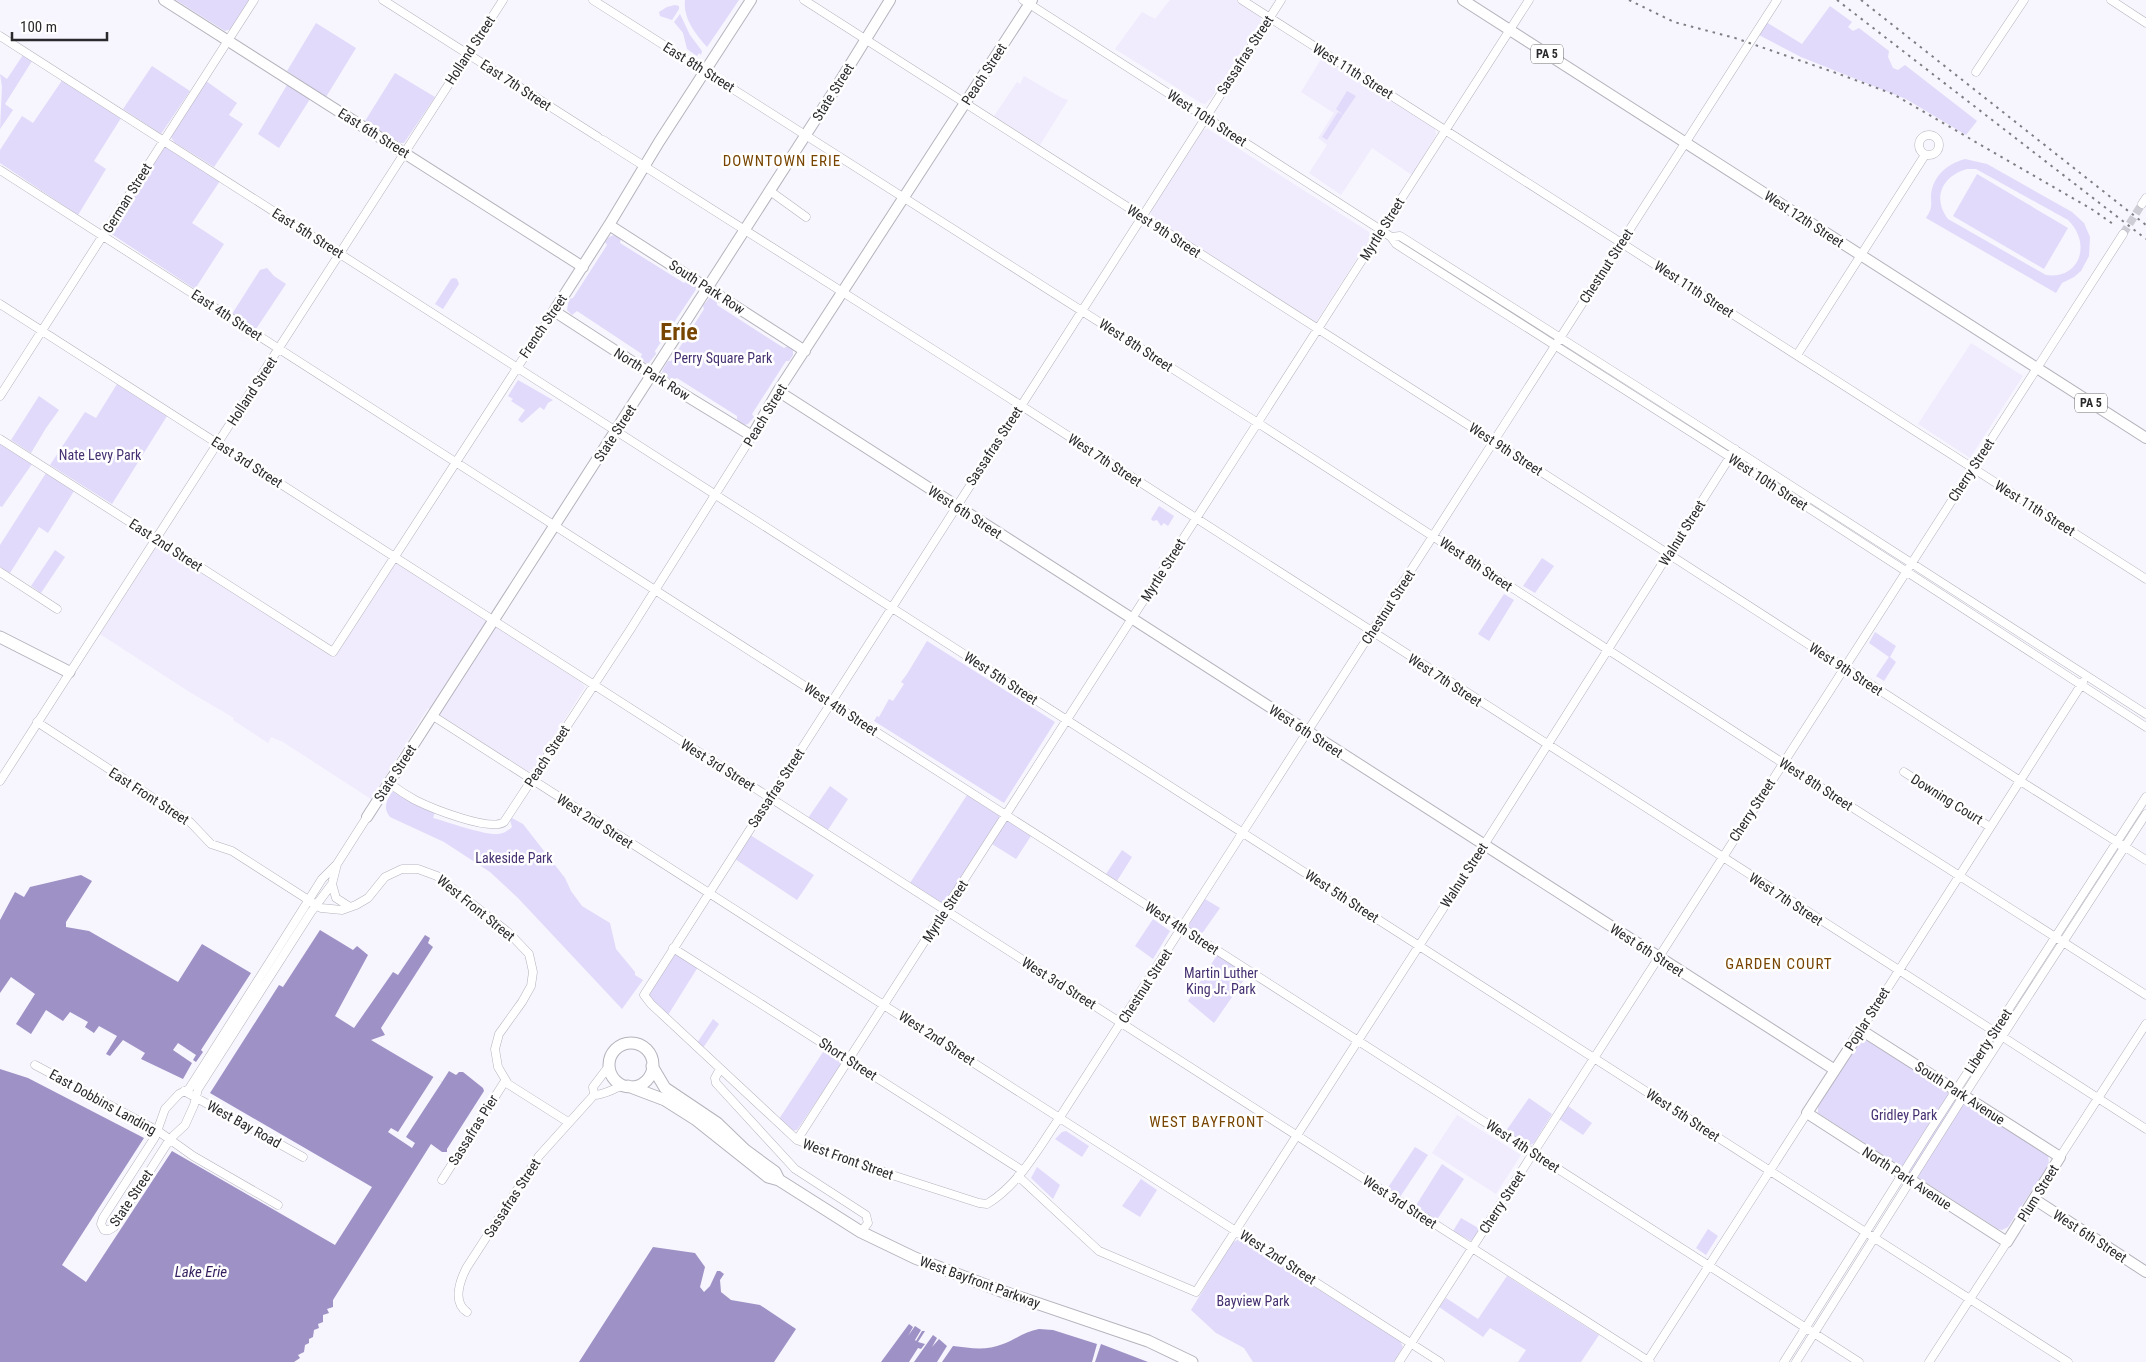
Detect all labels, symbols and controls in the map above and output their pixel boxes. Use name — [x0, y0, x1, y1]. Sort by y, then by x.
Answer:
scale bar — [12, 10, 108, 42]
street label: Sassafras Street — [1214, 12, 1276, 98]
street label: Holland Street — [442, 13, 498, 87]
text: 100 m — [20, 18, 57, 36]
street label: East 8th Street — [660, 39, 738, 95]
street label: Peach Street — [958, 40, 1010, 108]
street label: West 11th Street — [1310, 40, 1396, 102]
road number: PA 5 — [1531, 44, 1563, 64]
street label: East 7th Street — [478, 56, 554, 114]
street label: State Street — [809, 60, 857, 124]
street label: West 10th Street — [1164, 86, 1250, 150]
street label: East 6th Street — [335, 105, 413, 161]
district label: DOWNTOWN ERIE — [723, 152, 841, 170]
street label: German Street — [99, 160, 155, 236]
street label: West 12th Street — [1761, 187, 1847, 251]
street label: Myrtle Street — [1356, 195, 1408, 263]
street label: West 9th Street — [1124, 201, 1204, 261]
street label: East 5th Street — [269, 205, 347, 261]
street label: Chestnut Street — [1576, 226, 1636, 306]
street label: South Park Row — [666, 257, 748, 317]
street label: West 11th Street — [1651, 257, 1737, 321]
street label: East 4th Street — [189, 286, 265, 344]
street label: French Street — [516, 291, 570, 361]
street label: West 8th Street — [1096, 315, 1176, 375]
district label: Erie — [660, 318, 698, 346]
street label: North Park Row — [611, 344, 693, 404]
park label: Perry Square Park — [674, 350, 773, 366]
street label: Holland Street — [224, 354, 280, 428]
street label: Peach Street — [740, 381, 790, 449]
road number: PA 5 — [2075, 393, 2107, 412]
street label: State Street — [591, 401, 639, 465]
street label: Sassafras Street — [963, 403, 1025, 489]
street label: West 9th Street — [1466, 419, 1546, 479]
street label: West 7th Street — [1065, 430, 1145, 490]
street label: East 3rd Street — [208, 433, 286, 491]
street label: Cherry Street — [1945, 436, 1997, 504]
park label: Nate Levy Park — [59, 447, 142, 463]
street label: West 10th Street — [1725, 450, 1811, 514]
street label: West 11th Street — [1992, 477, 2078, 539]
street label: West 6th Street — [925, 482, 1005, 542]
street label: Walnut Street — [1656, 497, 1708, 569]
street label: East 2nd Street — [126, 515, 206, 575]
street label: West 8th Street — [1436, 534, 1516, 594]
street label: Myrtle Street — [1137, 536, 1189, 604]
street label: Chestnut Street — [1358, 567, 1418, 647]
street label: West 9th Street — [1806, 639, 1886, 699]
street label: West 5th Street — [961, 648, 1041, 708]
street label: West 7th Street — [1405, 650, 1485, 710]
street label: West 4th Street — [801, 679, 881, 739]
street label: West 6th Street — [1266, 701, 1346, 761]
street label: Peach Street — [521, 722, 573, 790]
street label: West 3rd Street — [678, 736, 758, 794]
street label: State Street — [371, 741, 419, 805]
street label: Sassafras Street — [745, 745, 807, 831]
street label: West 8th Street — [1776, 754, 1856, 814]
street label: East Front Street — [106, 764, 192, 828]
street label: Downing Court — [1908, 771, 1986, 827]
street label: Cherry Street — [1726, 776, 1778, 844]
street label: West 2nd Street — [554, 790, 636, 852]
street label: Walnut Street — [1437, 840, 1491, 910]
park label: Lakeside Park — [475, 850, 553, 866]
street label: West 5th Street — [1302, 866, 1382, 926]
street label: West 7th Street — [1746, 869, 1826, 929]
street label: West Front Street — [434, 872, 518, 944]
street label: Myrtle Street — [919, 877, 971, 945]
street label: West 4th Street — [1142, 898, 1222, 958]
street label: West 6th Street — [1607, 920, 1687, 980]
street label: Chestnut Street — [1115, 946, 1175, 1026]
street label: West 3rd Street — [1019, 954, 1099, 1012]
district label: GARDEN COURT — [1725, 955, 1833, 973]
park label: Martin Luther King Jr. Park — [1184, 965, 1258, 997]
street label: Poplar Street — [1841, 984, 1893, 1054]
street label: Liberty Street — [1961, 1006, 2015, 1076]
street label: West 2nd Street — [896, 1007, 978, 1069]
street label: Short Street — [816, 1034, 880, 1084]
street label: South Park Avenue — [1912, 1058, 2008, 1128]
street label: East Dobbins Landing — [47, 1066, 159, 1138]
street label: West 5th Street — [1643, 1085, 1723, 1145]
street label: Sassafras Pier — [445, 1092, 501, 1168]
street label: West Bay Road — [204, 1097, 284, 1151]
park label: Gridley Park — [1871, 1107, 1938, 1123]
district label: WEST BAYFRONT — [1149, 1113, 1265, 1131]
street label: West 4th Street — [1483, 1116, 1563, 1176]
street label: West Front Street — [800, 1135, 896, 1183]
street label: North Park Avenue — [1859, 1143, 1955, 1213]
street label: Sassafras Street — [481, 1155, 543, 1241]
street label: Plum Street — [2014, 1161, 2062, 1225]
street label: State Street — [106, 1167, 156, 1229]
street label: Cherry Street — [1476, 1168, 1528, 1236]
street label: West 3rd Street — [1360, 1172, 1440, 1232]
street label: West 6th Street — [2050, 1206, 2130, 1266]
street label: West 2nd Street — [1237, 1226, 1319, 1288]
street label: West Bayfront Parkway — [918, 1253, 1043, 1311]
water label: Lake Erie — [175, 1263, 227, 1281]
park label: Bayview Park — [1216, 1293, 1290, 1309]

